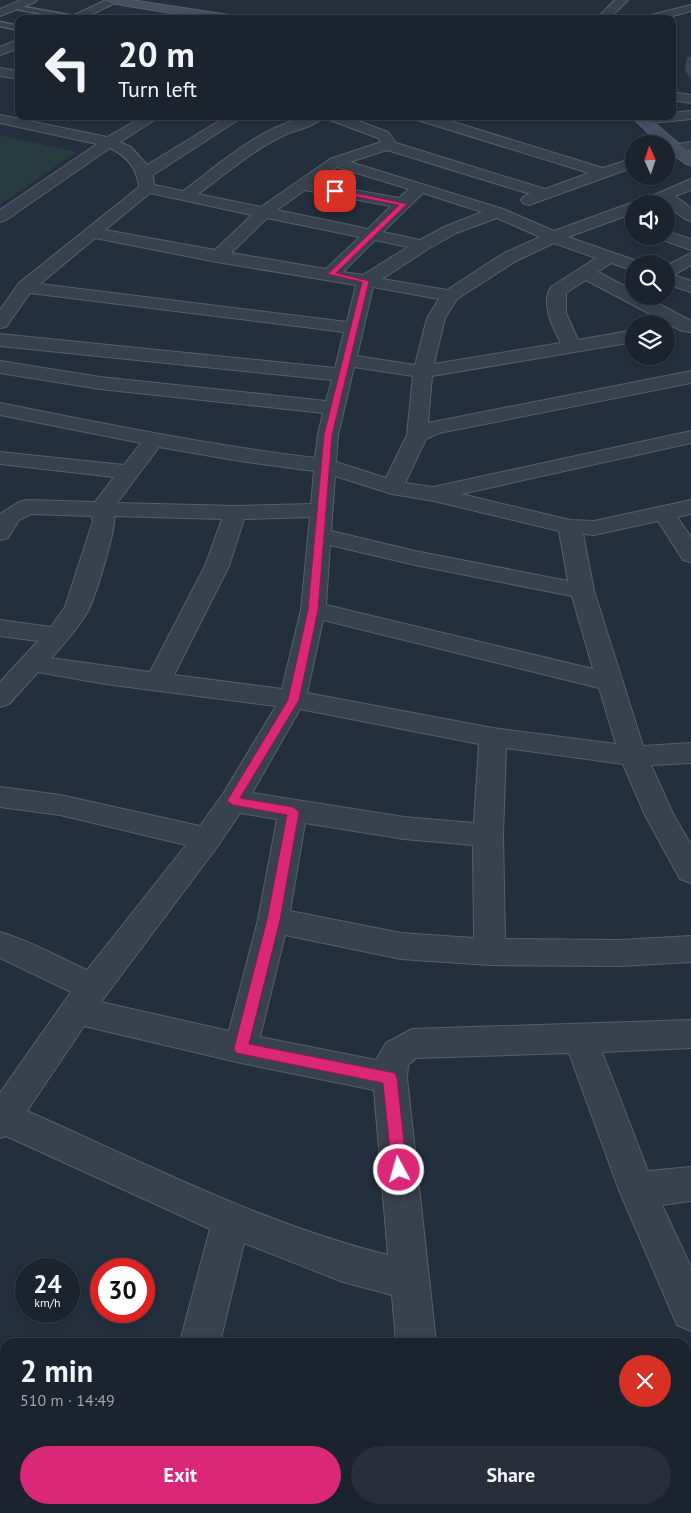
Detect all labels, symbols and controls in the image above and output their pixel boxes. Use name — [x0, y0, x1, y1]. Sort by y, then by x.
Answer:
text: 20 m — [118, 31, 195, 77]
icon: left — [35, 35, 100, 100]
text: Turn left — [118, 75, 197, 103]
north arrow — [625, 135, 675, 185]
map controls — [625, 135, 675, 365]
pin — [314, 170, 356, 212]
icon: arrive — [321, 177, 349, 205]
button: sound — [625, 195, 675, 245]
button: search — [625, 255, 675, 305]
button: layers — [625, 315, 675, 365]
position arrow — [372, 1143, 424, 1195]
speed limit sign: 30 — [90, 1258, 155, 1323]
text: 24 — [33, 1268, 62, 1300]
text: km/h — [34, 1295, 61, 1310]
text: 2 min — [20, 1351, 93, 1390]
button: close — [619, 1355, 671, 1407]
text: 510 m · 14:49 — [20, 1390, 115, 1410]
button: Exit — [20, 1446, 341, 1504]
button: Share — [351, 1446, 671, 1504]

